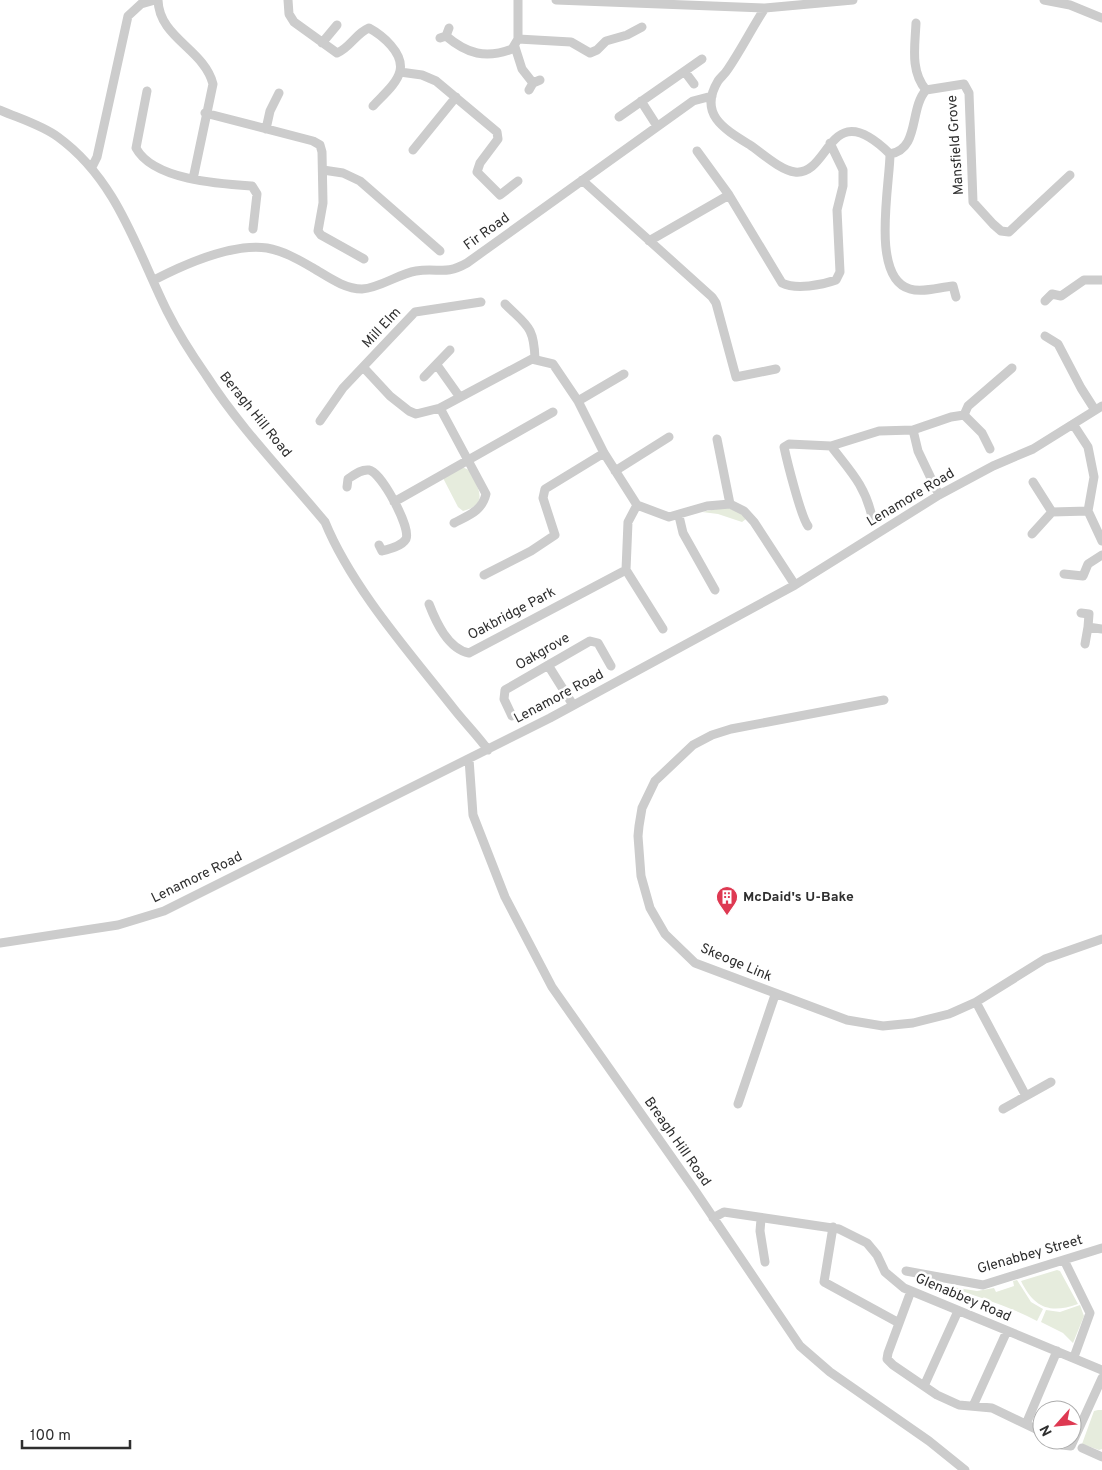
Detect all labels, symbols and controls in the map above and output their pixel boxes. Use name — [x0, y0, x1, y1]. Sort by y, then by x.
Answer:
street label: Mansfield Grove — [944, 94, 968, 196]
street label: Fir Road — [461, 210, 513, 254]
street label: Mill Elm — [359, 304, 405, 352]
street label: Beragh Hill Road — [215, 369, 295, 461]
street label: Lenamore Road — [864, 465, 958, 531]
street label: Oakbridge Park — [465, 584, 559, 644]
street label: Oakgrove — [513, 630, 573, 674]
street label: Lenamore Road — [511, 666, 607, 728]
street label: Lenamore Road — [149, 849, 245, 907]
building icon: McDaid's U-Bake — [715, 885, 739, 916]
place label: McDaid's U-Bake — [743, 889, 854, 906]
street label: Skeoge Link — [697, 940, 775, 986]
street label: Breagh Hill Road — [640, 1094, 714, 1190]
street label: Glenabbey Street — [975, 1232, 1085, 1278]
street label: Glenabbey Road — [912, 1270, 1014, 1326]
north arrow — [1032, 1400, 1082, 1450]
scale bar — [22, 1418, 130, 1450]
text: N — [1037, 1422, 1057, 1439]
text: 100 m — [30, 1427, 71, 1446]

